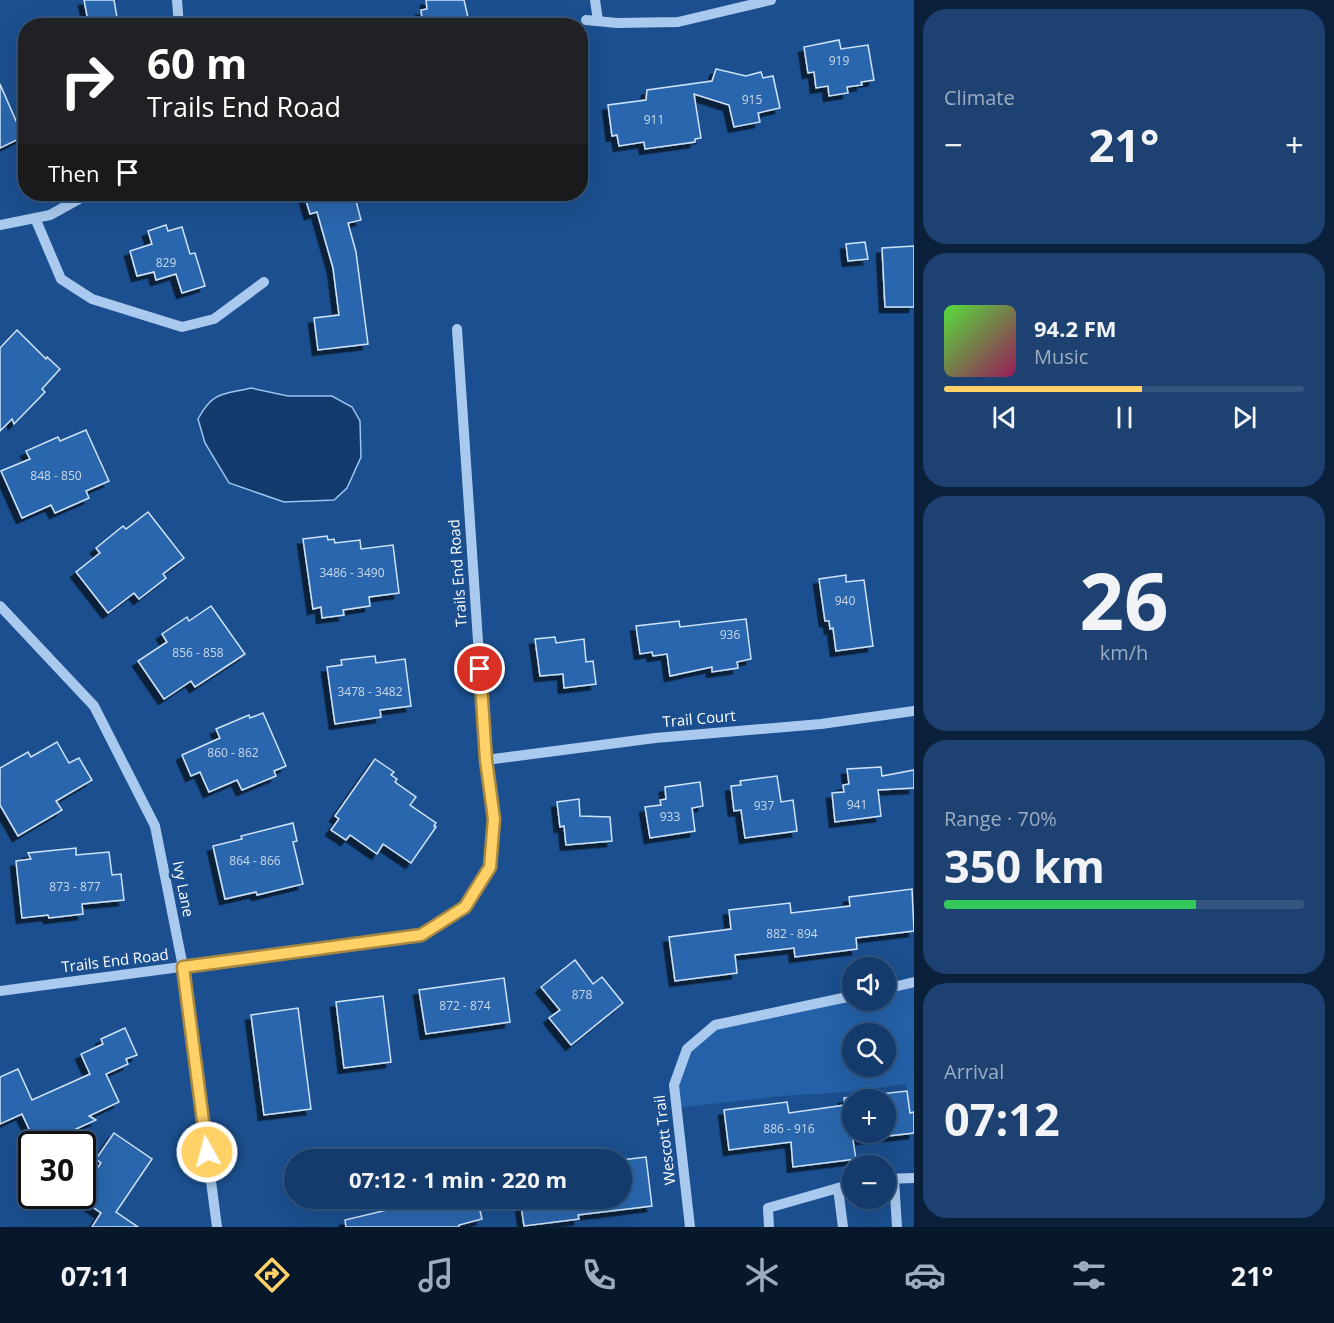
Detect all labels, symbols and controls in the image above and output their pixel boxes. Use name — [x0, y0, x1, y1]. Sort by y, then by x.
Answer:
text: 60 m — [147, 34, 247, 91]
icon: right — [48, 42, 126, 120]
house number: 919 — [829, 52, 849, 69]
text: Climate — [944, 84, 1015, 111]
text: Trails End Road — [147, 88, 341, 125]
house number: 915 — [742, 91, 762, 108]
house number: 911 — [644, 111, 664, 128]
text: 21° — [1089, 114, 1159, 175]
text: − — [944, 122, 963, 167]
text: + — [1285, 122, 1304, 167]
icon: arrive — [111, 156, 144, 189]
text: Then — [48, 158, 99, 188]
house number: 829 — [156, 254, 176, 271]
text: 94.2 FM — [1034, 313, 1117, 343]
text: Music — [1034, 343, 1088, 370]
icon: previous — [988, 401, 1021, 434]
icon: pause — [1108, 401, 1141, 434]
icon: next — [1228, 401, 1261, 434]
house number: 848 - 850 — [30, 467, 82, 484]
street label: Trails End Road — [443, 519, 471, 628]
text: 26 — [1079, 547, 1169, 653]
house number: 3486 - 3490 — [320, 564, 385, 581]
house number: 940 — [835, 592, 855, 609]
house number: 936 — [720, 626, 740, 643]
text: km/h — [1100, 639, 1148, 666]
pin — [454, 643, 505, 694]
house number: 856 - 858 — [172, 644, 224, 661]
icon: arrive — [463, 652, 496, 685]
house number: 3478 - 3482 — [338, 683, 403, 700]
street label: Trail Court — [662, 705, 736, 731]
house number: 860 - 862 — [207, 744, 259, 761]
house number: 941 — [847, 796, 867, 813]
house number: 937 — [754, 797, 774, 814]
text: Range · 70% — [944, 805, 1057, 832]
house number: 933 — [660, 808, 680, 825]
text: 350 km — [944, 835, 1105, 896]
house number: 864 - 866 — [229, 852, 281, 869]
street label: Ivy Lane — [169, 859, 199, 919]
house number: 873 - 877 — [49, 878, 101, 895]
house number: 882 - 894 — [766, 925, 818, 942]
street label: Trails End Road — [60, 944, 170, 976]
map controls — [842, 957, 896, 1209]
button: sound — [842, 957, 896, 1011]
house number: 878 — [572, 986, 592, 1003]
house number: 872 - 874 — [439, 997, 491, 1014]
button: search — [842, 1023, 896, 1077]
text: Arrival — [944, 1058, 1004, 1085]
text: 07:12 — [944, 1088, 1060, 1149]
button: + — [842, 1089, 896, 1143]
street label: Wescott Trail — [649, 1094, 679, 1186]
position arrow — [175, 1120, 239, 1184]
house number: 886 - 916 — [763, 1120, 815, 1137]
speed limit sign: 30 — [18, 1131, 96, 1209]
button: − — [842, 1155, 896, 1209]
text: 07:12 · 1 min · 220 m — [349, 1164, 567, 1194]
icon: directions — [251, 1254, 293, 1296]
icon: music — [415, 1254, 457, 1296]
icon: phone — [578, 1254, 620, 1296]
icon: climate — [741, 1254, 783, 1296]
icon: car — [904, 1254, 946, 1296]
icon: filters — [1068, 1254, 1110, 1296]
text: 07:11 — [61, 1257, 130, 1294]
text: 21° — [1231, 1257, 1273, 1294]

